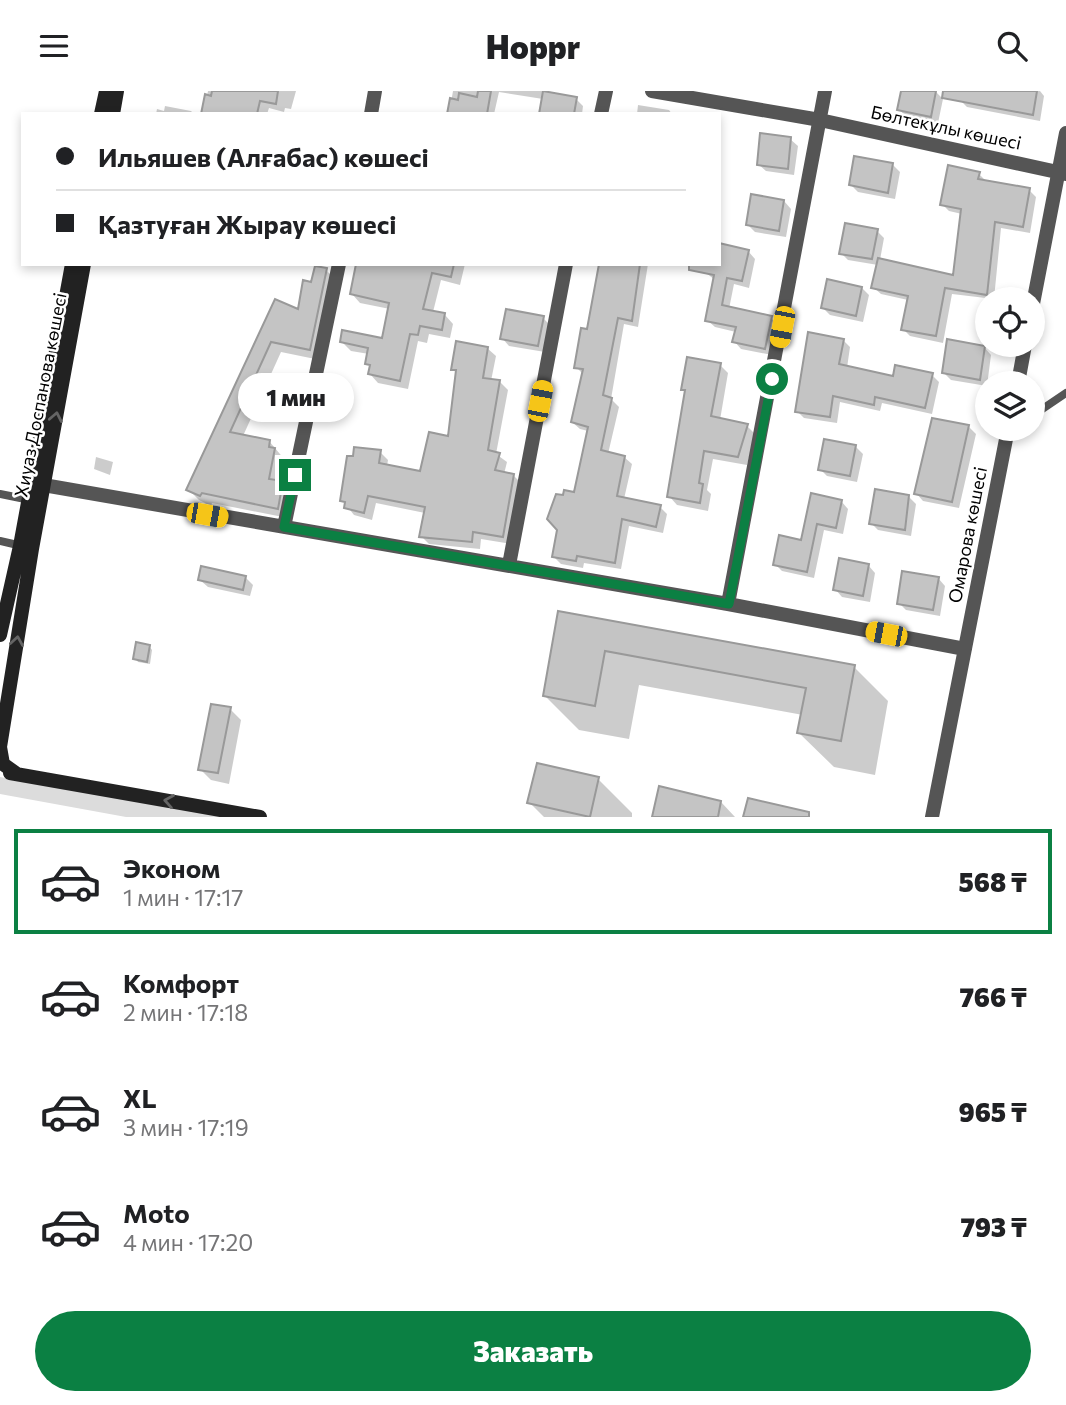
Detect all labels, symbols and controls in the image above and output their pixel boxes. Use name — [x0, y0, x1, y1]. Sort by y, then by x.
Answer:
text: Hoppr — [486, 26, 580, 66]
icon: menu — [35, 27, 73, 65]
icon: search — [993, 27, 1031, 65]
street label: Бөлтекұлы көшесі — [869, 100, 1023, 154]
text: Ильяшев (Алғабас) көшесі — [98, 141, 429, 172]
text: Қазтуған Жырау көшесі — [98, 208, 397, 239]
map controls — [975, 287, 1045, 441]
button: locate — [975, 287, 1045, 357]
street label: Хиуаз Доспанова көшесі — [9, 291, 71, 499]
car — [768, 304, 797, 350]
route start — [756, 363, 788, 395]
button: layers — [975, 371, 1045, 441]
callout: 1 мин — [237, 373, 353, 423]
car — [526, 378, 555, 424]
text: 1 мин — [266, 383, 326, 411]
one-way arrow — [47, 411, 62, 423]
route end — [279, 459, 311, 491]
street label: Омарова көшесі — [943, 465, 991, 605]
car — [185, 501, 230, 529]
car — [864, 620, 909, 648]
one-way arrow — [9, 635, 24, 647]
one-way arrow — [163, 794, 175, 809]
icon: car — [39, 850, 102, 913]
text: Эконом — [123, 852, 220, 883]
text: 568 ₸ — [958, 866, 1027, 897]
text: 1 мин · 17:17 — [123, 883, 244, 911]
icon: car — [39, 965, 102, 1028]
text: Комфорт — [123, 967, 239, 998]
text: 766 ₸ — [959, 981, 1027, 1012]
text: 2 мин · 17:18 — [123, 998, 248, 1026]
icon: car — [39, 1080, 102, 1143]
text: XL — [123, 1082, 157, 1113]
text: 965 ₸ — [958, 1096, 1027, 1127]
text: 3 мин · 17:19 — [123, 1113, 249, 1141]
icon: car — [39, 1195, 102, 1258]
text: Moto — [123, 1197, 190, 1228]
text: 793 ₸ — [960, 1211, 1027, 1242]
text: 4 мин · 17:20 — [123, 1228, 253, 1256]
button: Заказать — [35, 1311, 1031, 1391]

